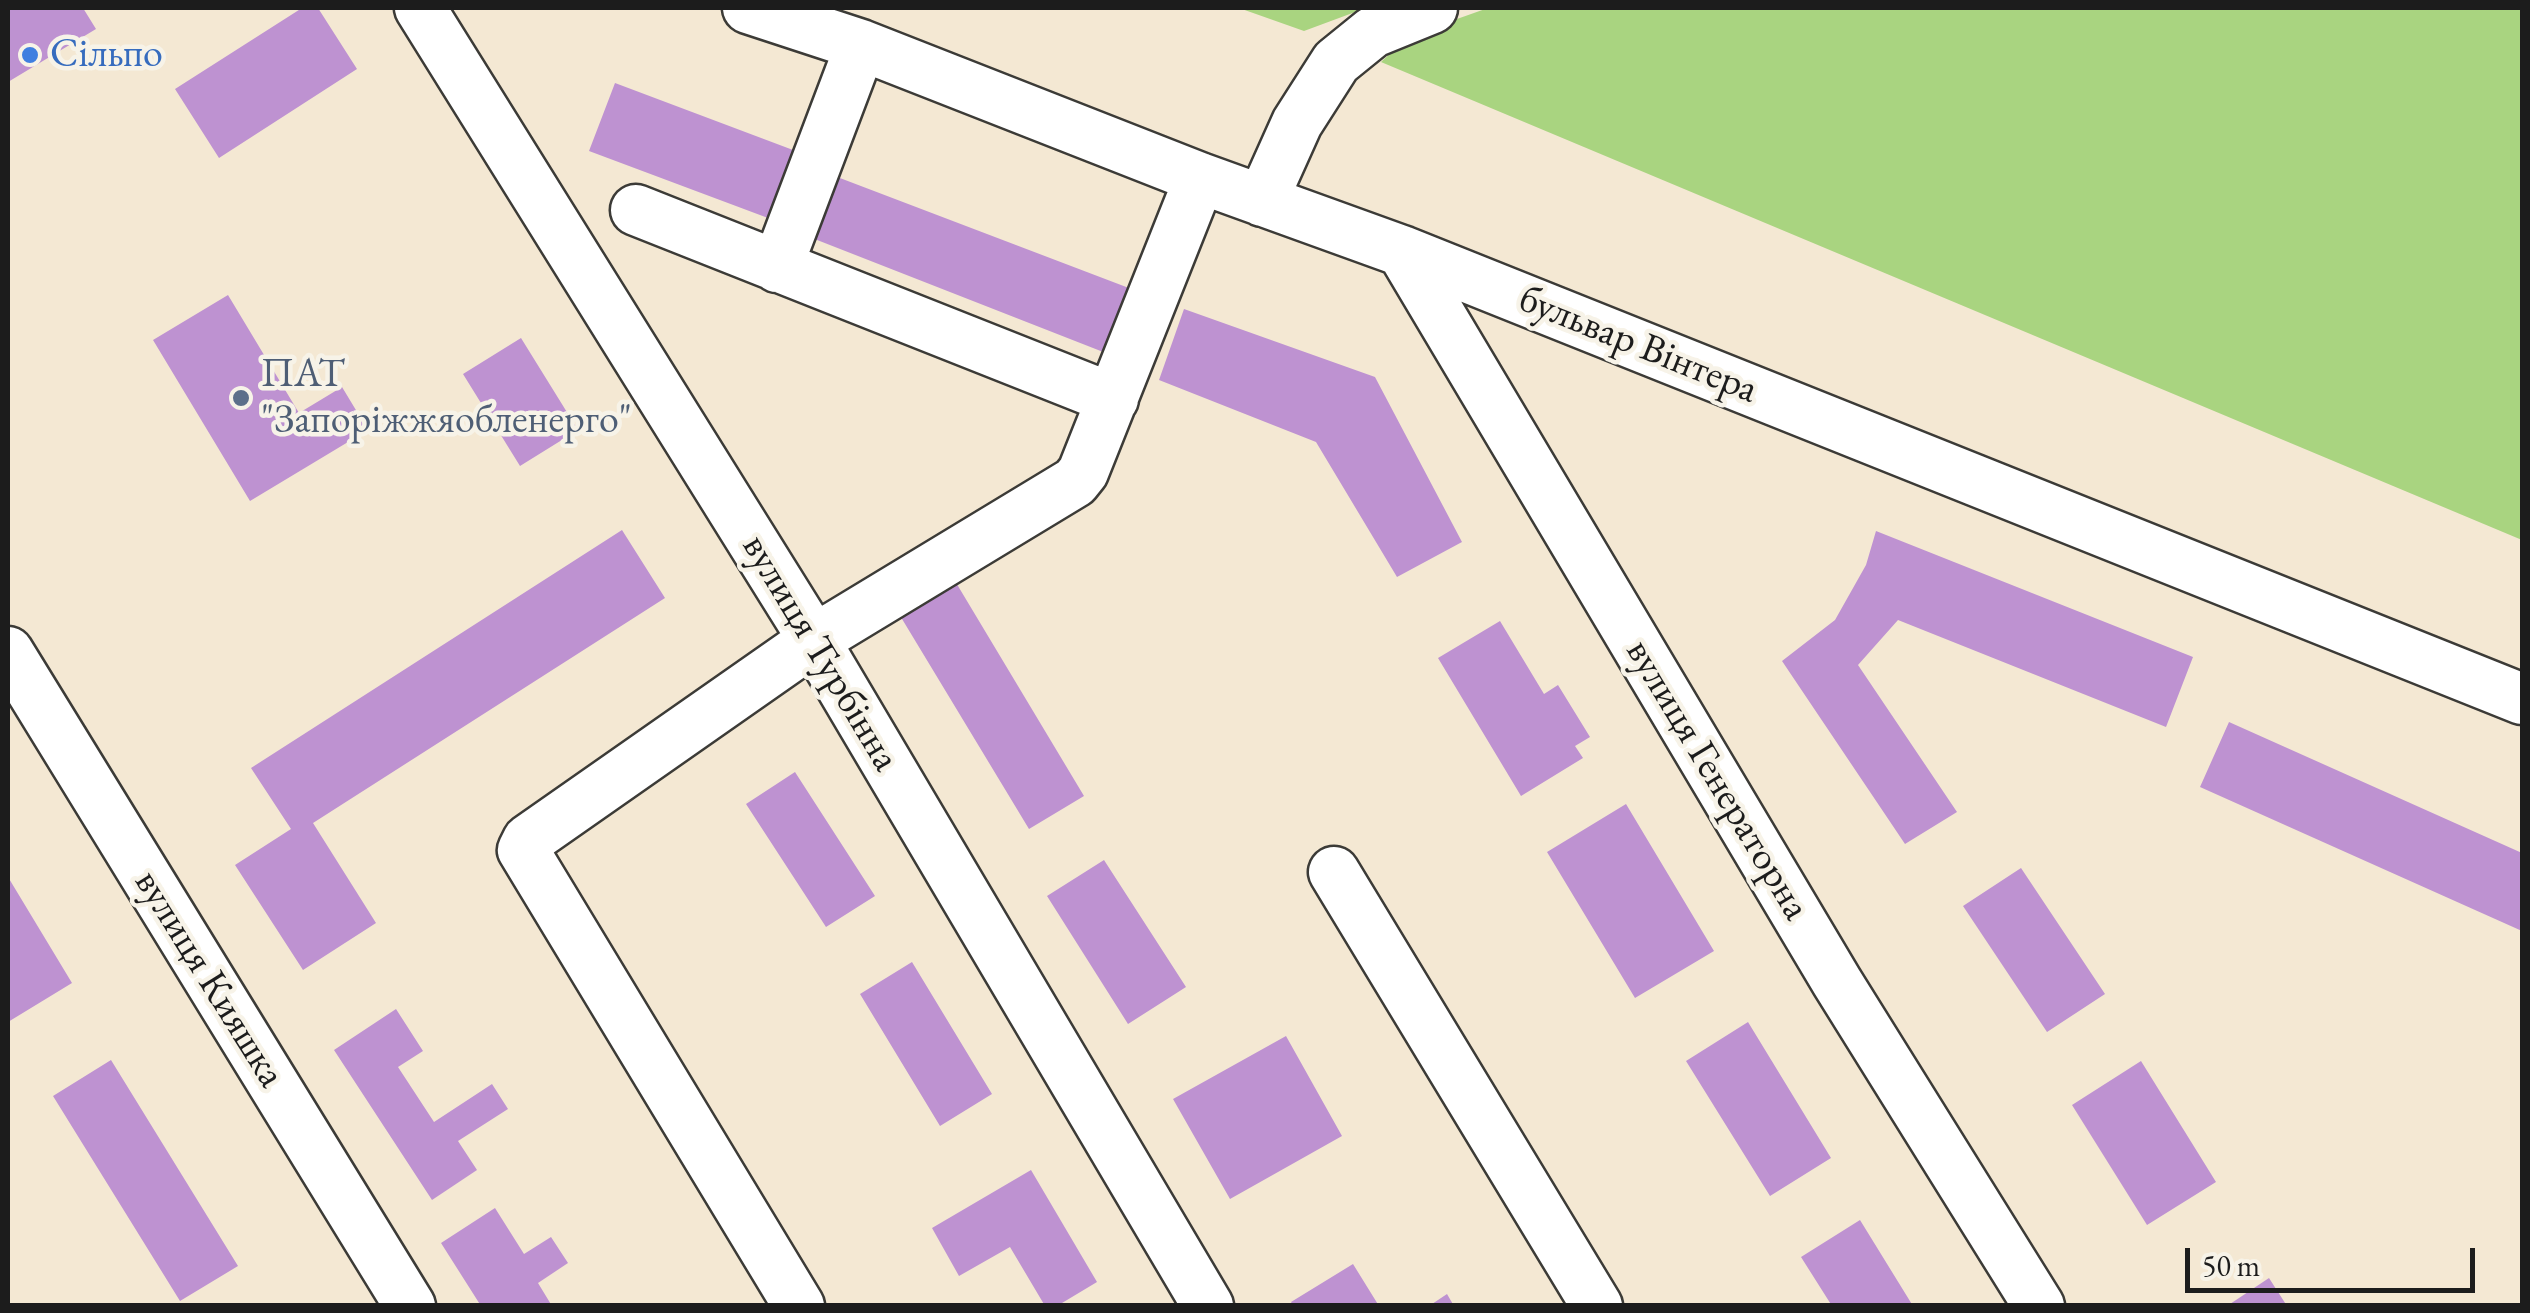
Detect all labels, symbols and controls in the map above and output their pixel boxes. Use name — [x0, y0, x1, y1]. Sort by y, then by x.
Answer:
place label: Сільпо — [50, 31, 163, 79]
marker: Сільпо — [19, 44, 41, 66]
street label: бульвар Вінтера — [1512, 275, 1764, 415]
place label: ПАТ "Запоріжжяобленерго" — [261, 351, 632, 445]
marker: ПАТ "Запоріжжяобленерго" — [230, 387, 252, 409]
street label: вулиця Турбінна — [731, 526, 909, 780]
street label: вулиця Генераторна — [1614, 631, 1820, 929]
street label: вулиця Кияшка — [123, 861, 295, 1097]
scale bar — [2190, 1228, 2480, 1290]
text: 50 m — [2202, 1246, 2260, 1285]

